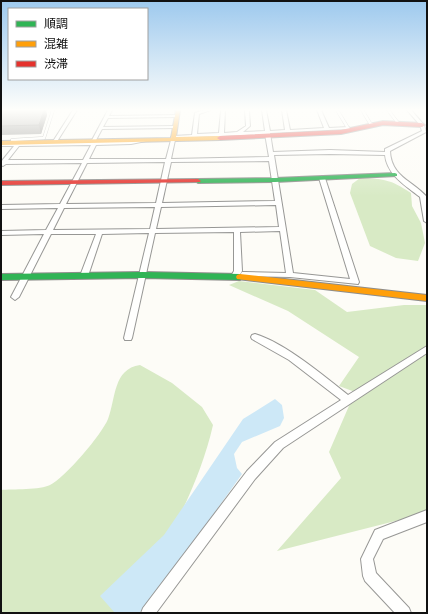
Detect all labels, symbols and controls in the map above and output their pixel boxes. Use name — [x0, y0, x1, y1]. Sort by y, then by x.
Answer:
legend — [8, 8, 148, 80]
text: 順調 — [44, 14, 68, 31]
text: 混雑 — [44, 34, 68, 51]
text: 渋滞 — [44, 54, 68, 71]

